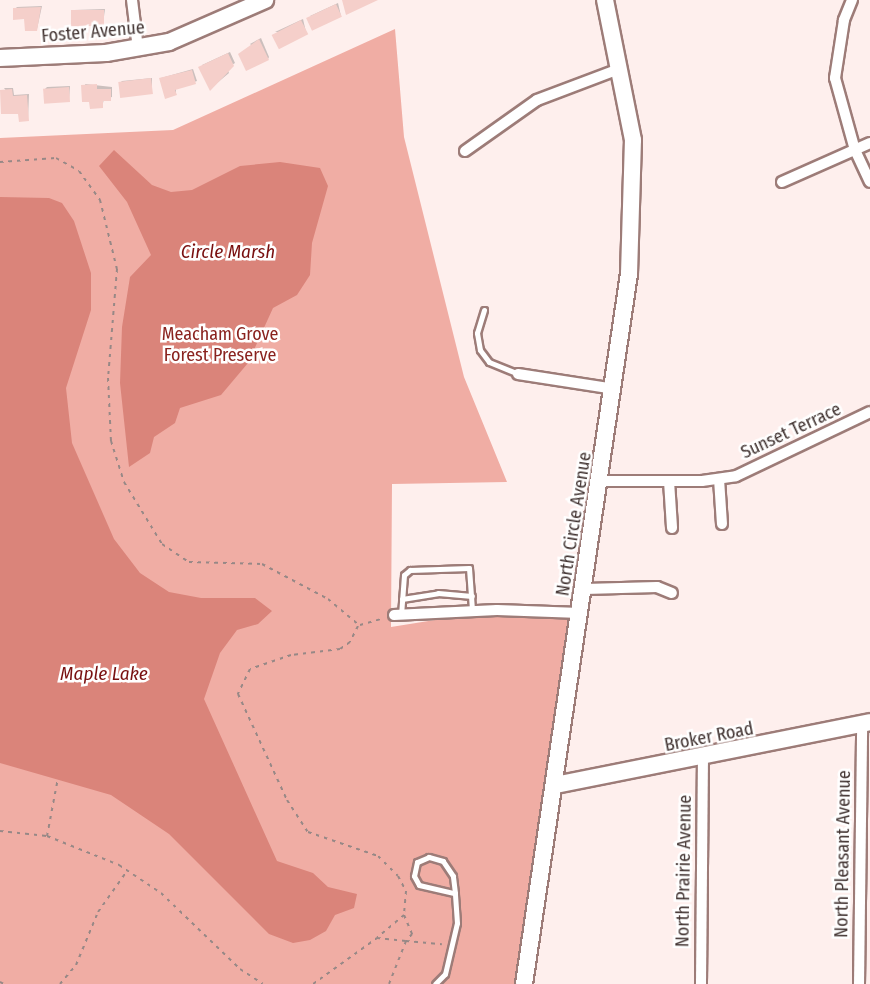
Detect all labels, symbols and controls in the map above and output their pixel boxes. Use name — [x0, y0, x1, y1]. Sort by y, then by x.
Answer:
street label: Foster Avenue — [40, 17, 146, 47]
water label: Circle Marsh — [181, 241, 275, 263]
park label: Meacham Grove Forest Preserve — [162, 324, 278, 366]
street label: Sunset Terrace — [738, 398, 844, 464]
street label: North Circle Avenue — [552, 451, 596, 597]
water label: Maple Lake — [60, 663, 148, 685]
street label: Broker Road — [663, 718, 755, 756]
street label: North Pleasant Avenue — [831, 770, 855, 938]
street label: North Prairie Avenue — [672, 795, 696, 947]

